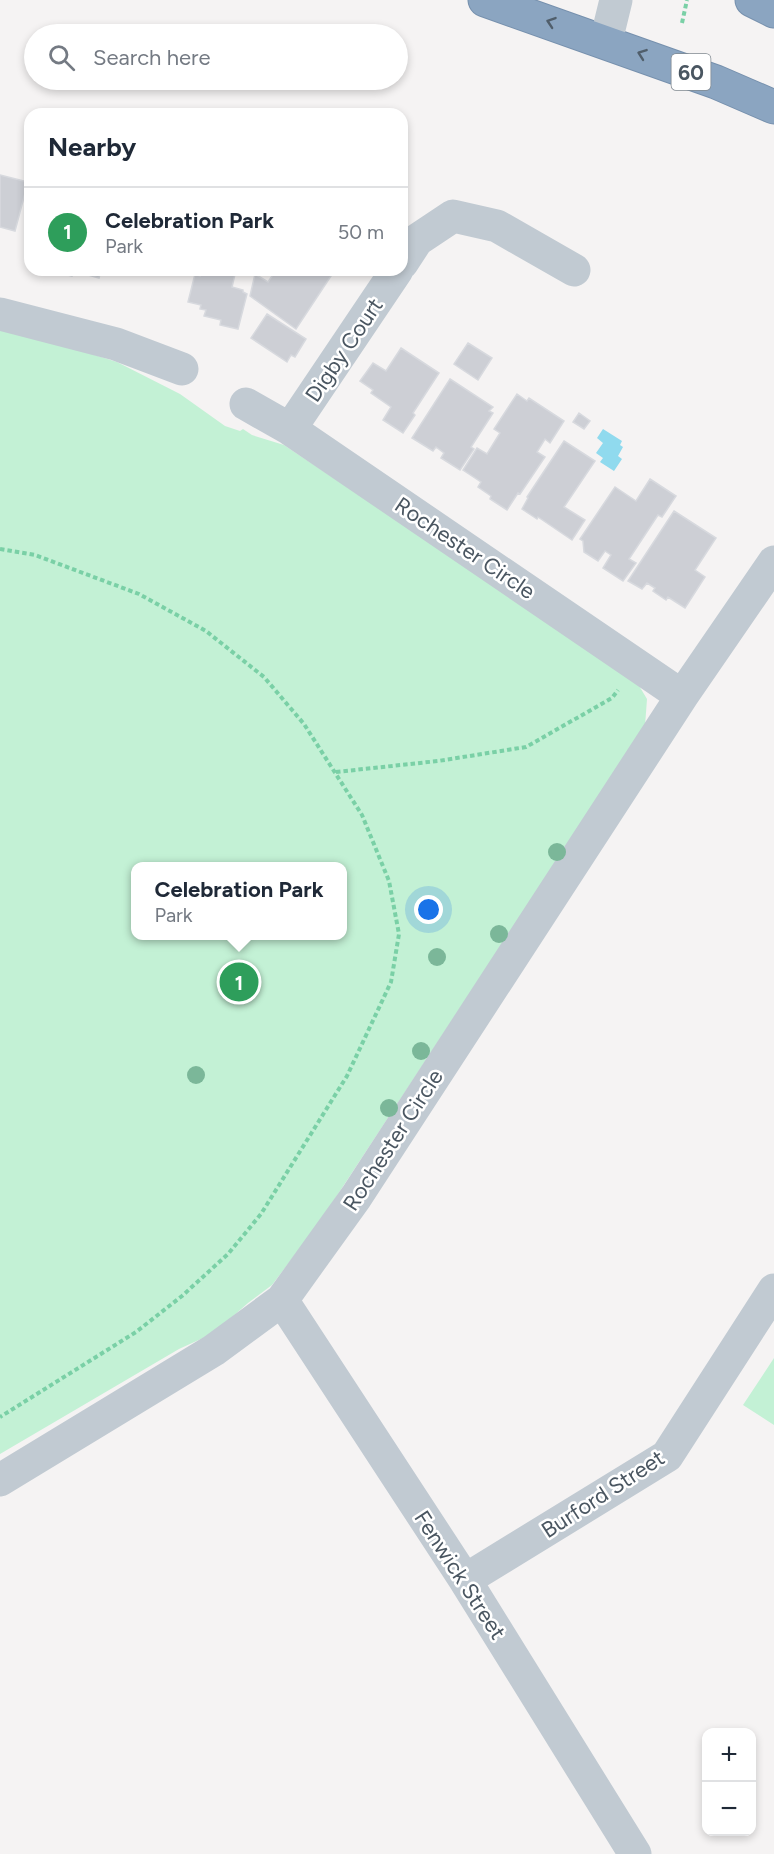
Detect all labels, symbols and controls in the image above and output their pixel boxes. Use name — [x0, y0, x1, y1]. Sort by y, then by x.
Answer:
one-way arrow — [546, 17, 557, 30]
search box — [24, 24, 408, 90]
icon: search — [45, 41, 78, 74]
text: Search here — [93, 44, 211, 71]
one-way arrow — [637, 49, 648, 62]
road number: 60 — [672, 54, 710, 90]
text: Nearby — [48, 131, 136, 163]
text: Celebration Park — [105, 207, 274, 234]
text: 1 — [63, 220, 72, 244]
text: 50 m — [338, 220, 384, 244]
text: Park — [105, 234, 143, 258]
street label: Digby Court — [299, 293, 389, 407]
street label: Rochester Circle — [390, 491, 540, 605]
popup — [131, 862, 347, 940]
text: Celebration Park — [155, 876, 323, 903]
your location — [414, 895, 443, 924]
text: Park — [155, 903, 193, 927]
pin: 1 — [220, 960, 258, 1004]
street label: Rochester Circle — [337, 1064, 449, 1216]
street label: Burford Street — [536, 1444, 670, 1544]
street label: Fenwick Street — [408, 1506, 512, 1644]
map controls — [702, 1728, 756, 1836]
button: + — [702, 1728, 756, 1782]
button: − — [702, 1782, 756, 1836]

